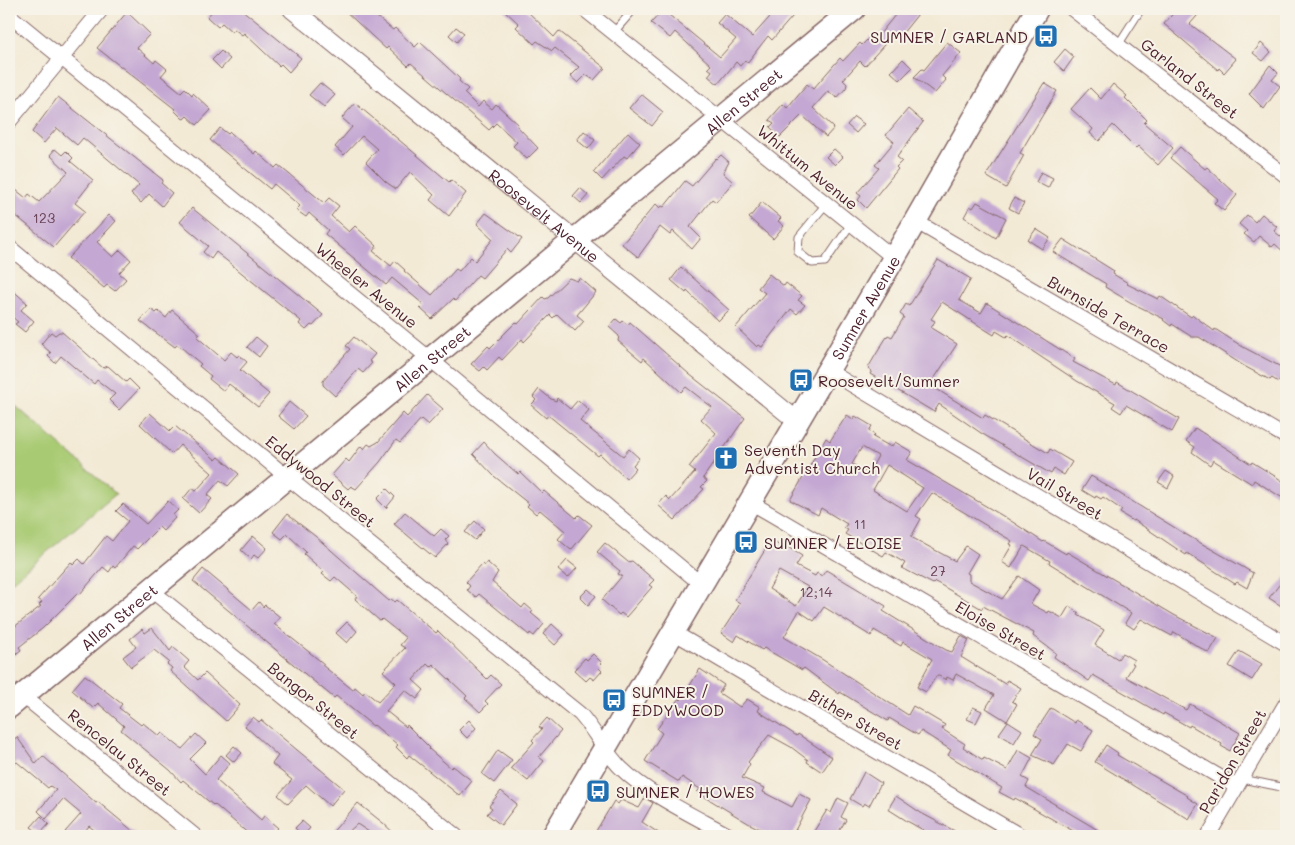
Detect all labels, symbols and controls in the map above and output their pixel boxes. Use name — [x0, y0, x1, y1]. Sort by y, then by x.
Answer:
bus stop icon: SUMNER / GARLAND — [1033, 23, 1059, 49]
place label: SUMNER / GARLAND — [870, 26, 1028, 47]
street label: Garland Street — [1137, 33, 1243, 123]
street label: Allen Street — [700, 63, 786, 139]
street label: Whittum Avenue — [753, 120, 863, 214]
street label: Roosevelt Avenue — [485, 164, 604, 266]
house number: 123 — [33, 208, 55, 227]
street label: Wheeler Avenue — [312, 237, 422, 333]
street label: Sumner Avenue — [826, 251, 904, 363]
street label: Burnside Terrace — [1044, 271, 1174, 357]
street label: Allen Street — [389, 320, 474, 396]
bus stop icon: Roosevelt/Sumner — [788, 367, 814, 393]
place label: Roosevelt/Sumner — [818, 370, 960, 391]
street label: Eddywood Street — [262, 430, 380, 532]
place label: Seventh Day Adventist Church — [744, 439, 880, 478]
church icon: Seventh Day Adventist Church — [713, 445, 739, 471]
street label: Vail Street — [1023, 462, 1107, 524]
house number: 11 — [854, 514, 866, 533]
bus stop icon: SUMNER / ELOISE — [733, 529, 759, 555]
place label: SUMNER / ELOISE — [764, 532, 902, 553]
house number: 27 — [930, 561, 946, 580]
street label: Allen Street — [76, 579, 161, 655]
house number: 12;14 — [799, 582, 833, 601]
street label: Eloise Street — [952, 596, 1050, 664]
street label: Bangor Street — [264, 657, 364, 743]
place label: SUMNER / EDDYWOOD — [632, 681, 724, 720]
street label: Bither Street — [805, 684, 907, 754]
bus stop icon: SUMNER / EDDYWOOD — [601, 687, 627, 713]
street label: Rencelau Street — [64, 704, 176, 800]
street label: Paridon Street — [1194, 705, 1270, 817]
bus stop icon: SUMNER / HOWES — [585, 778, 611, 804]
place label: SUMNER / HOWES — [616, 781, 755, 802]

